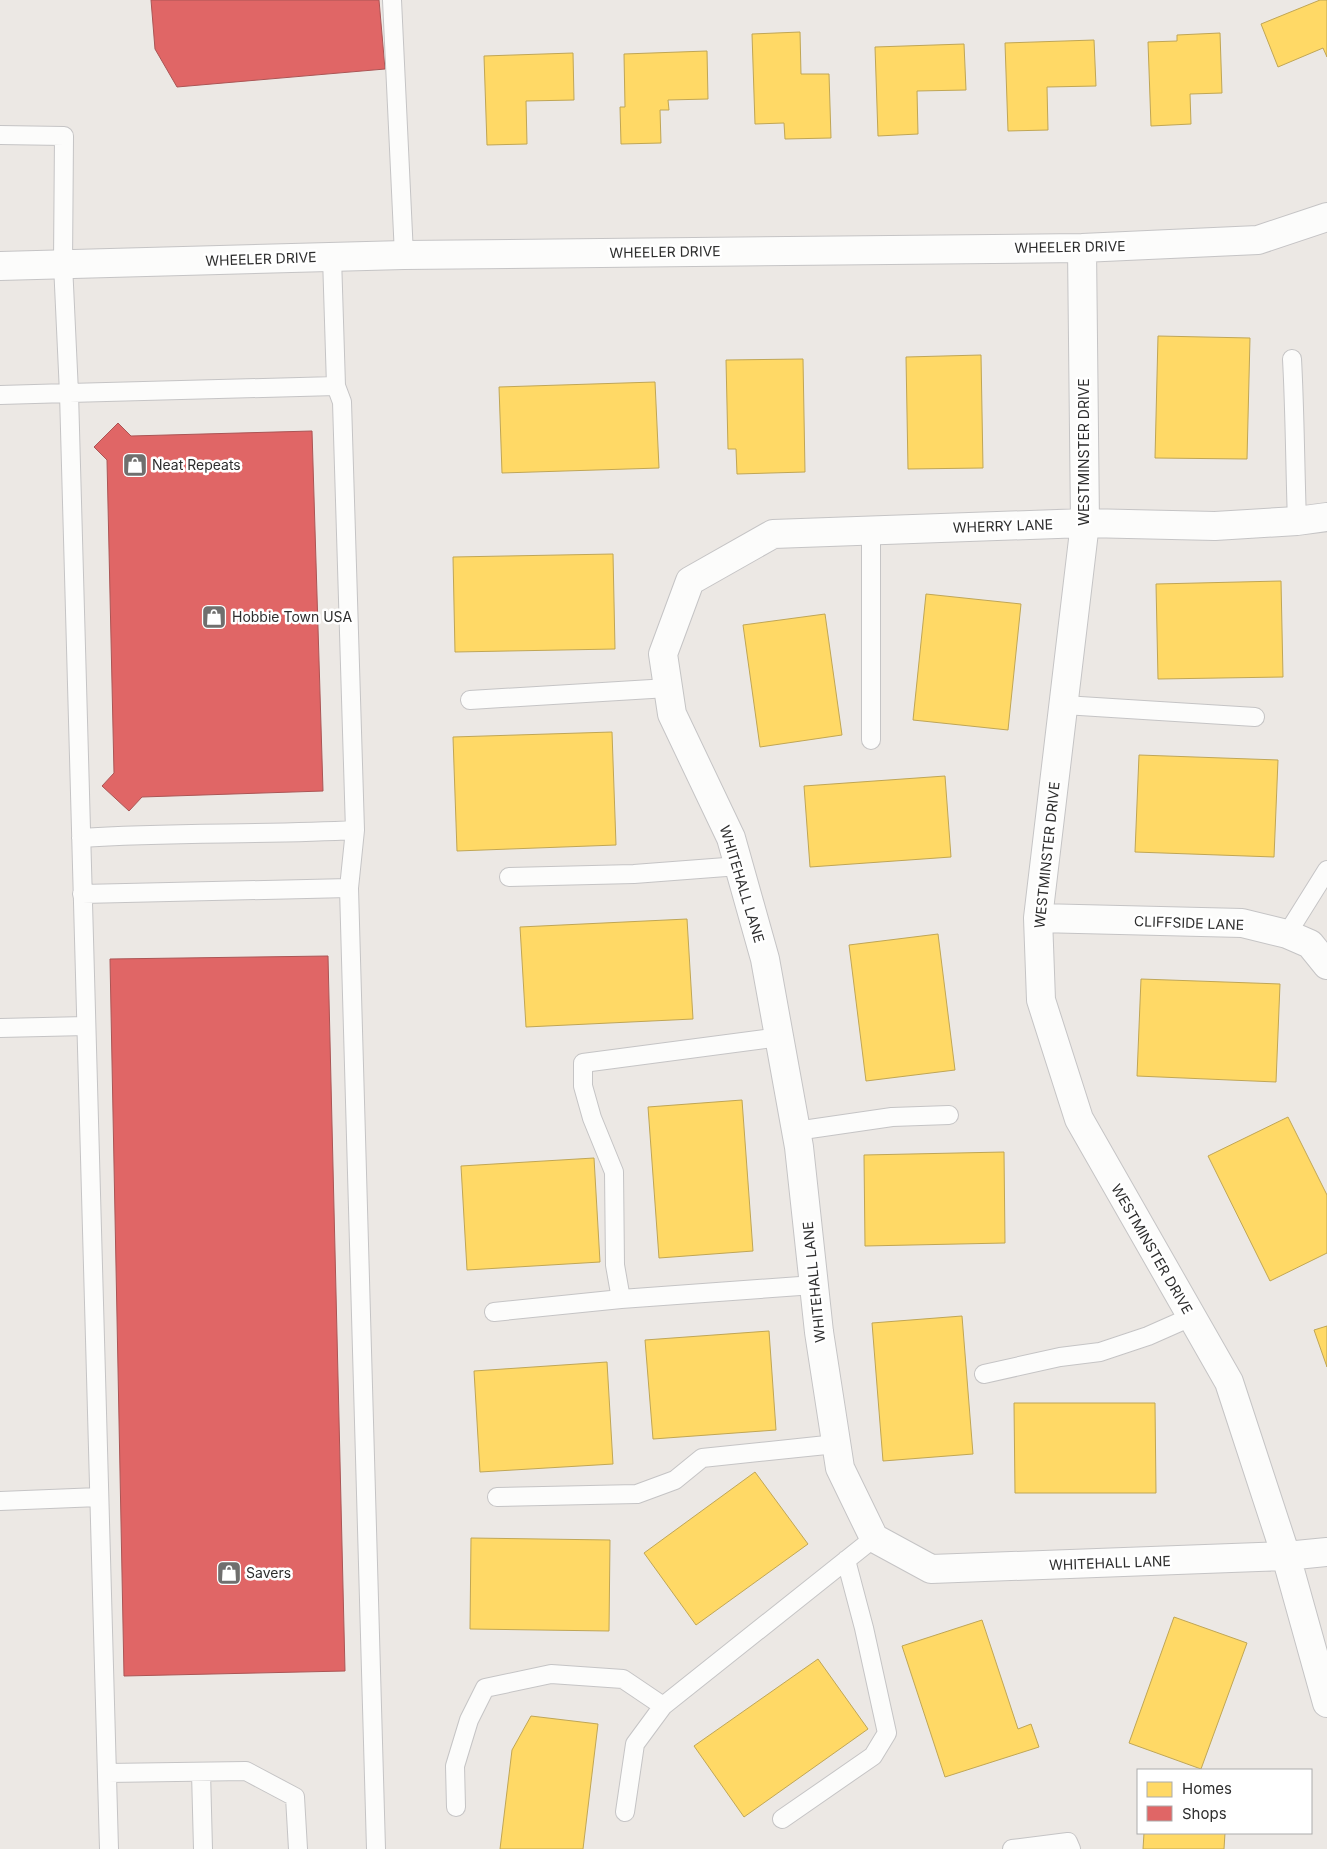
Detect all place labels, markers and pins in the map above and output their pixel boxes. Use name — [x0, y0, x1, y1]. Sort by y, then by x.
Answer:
shop icon: Neat Repeats — [122, 452, 148, 478]
place label: Neat Repeats — [152, 456, 241, 473]
shop icon: Hobbie Town USA — [201, 604, 227, 630]
place label: Hobbie Town USA — [232, 608, 353, 625]
shop icon: Savers — [216, 1560, 242, 1586]
place label: Savers — [246, 1564, 291, 1581]

